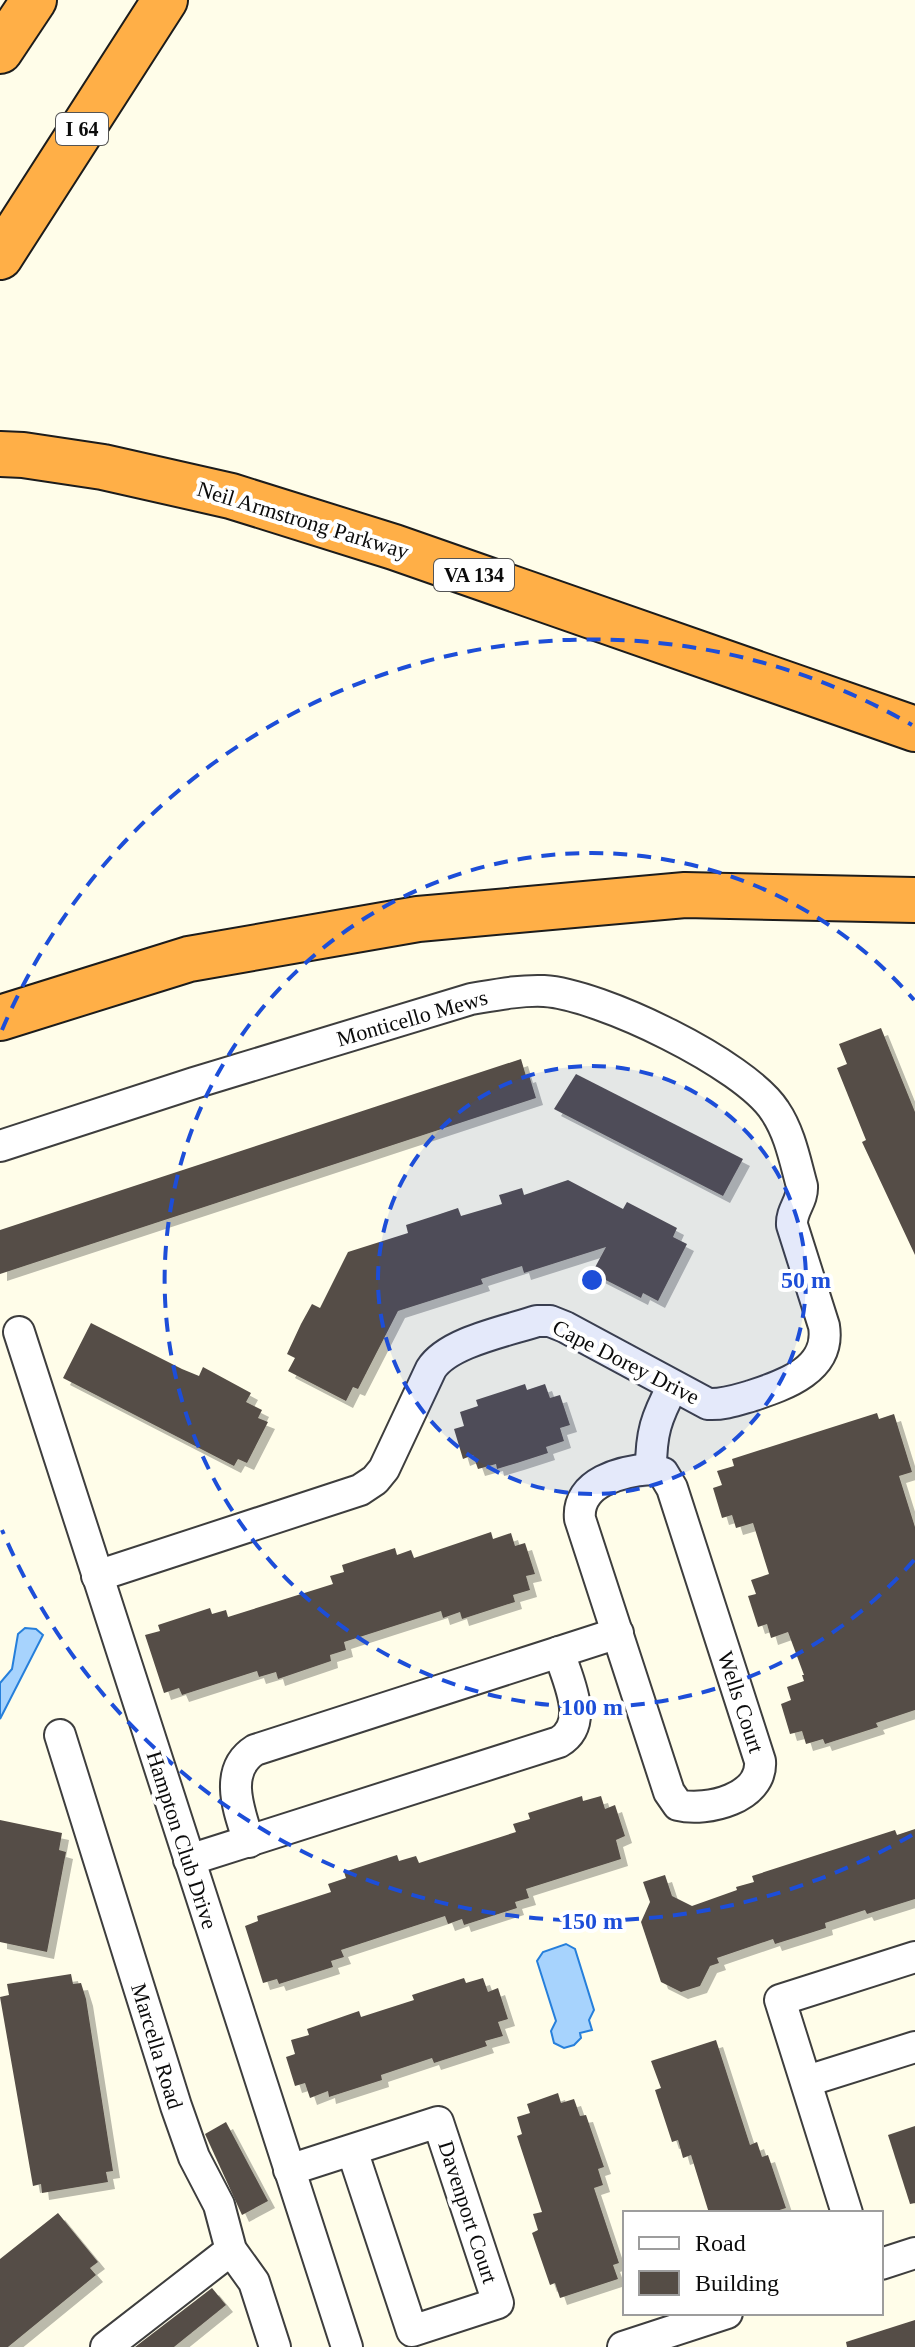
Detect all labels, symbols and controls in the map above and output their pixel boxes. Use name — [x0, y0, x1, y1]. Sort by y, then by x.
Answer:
road number: I 64 — [56, 113, 108, 145]
street label: Neil Armstrong Parkway — [194, 476, 412, 564]
road number: VA 134 — [434, 559, 514, 591]
street label: Monticello Mews — [334, 985, 490, 1051]
centre of rings — [578, 1266, 606, 1294]
text: 50 m — [781, 1267, 831, 1293]
street label: Cape Dorey Drive — [548, 1314, 704, 1410]
street label: Wells Court — [713, 1648, 769, 1756]
text: 100 m — [561, 1694, 623, 1720]
street label: Hampton Club Drive — [141, 1748, 223, 1932]
text: 150 m — [561, 1908, 623, 1934]
street label: Marcella Road — [126, 1980, 188, 2112]
street label: Davenport Court — [433, 2138, 503, 2286]
legend — [623, 2211, 883, 2315]
text: Road — [695, 2230, 746, 2256]
text: Building — [695, 2270, 779, 2296]

